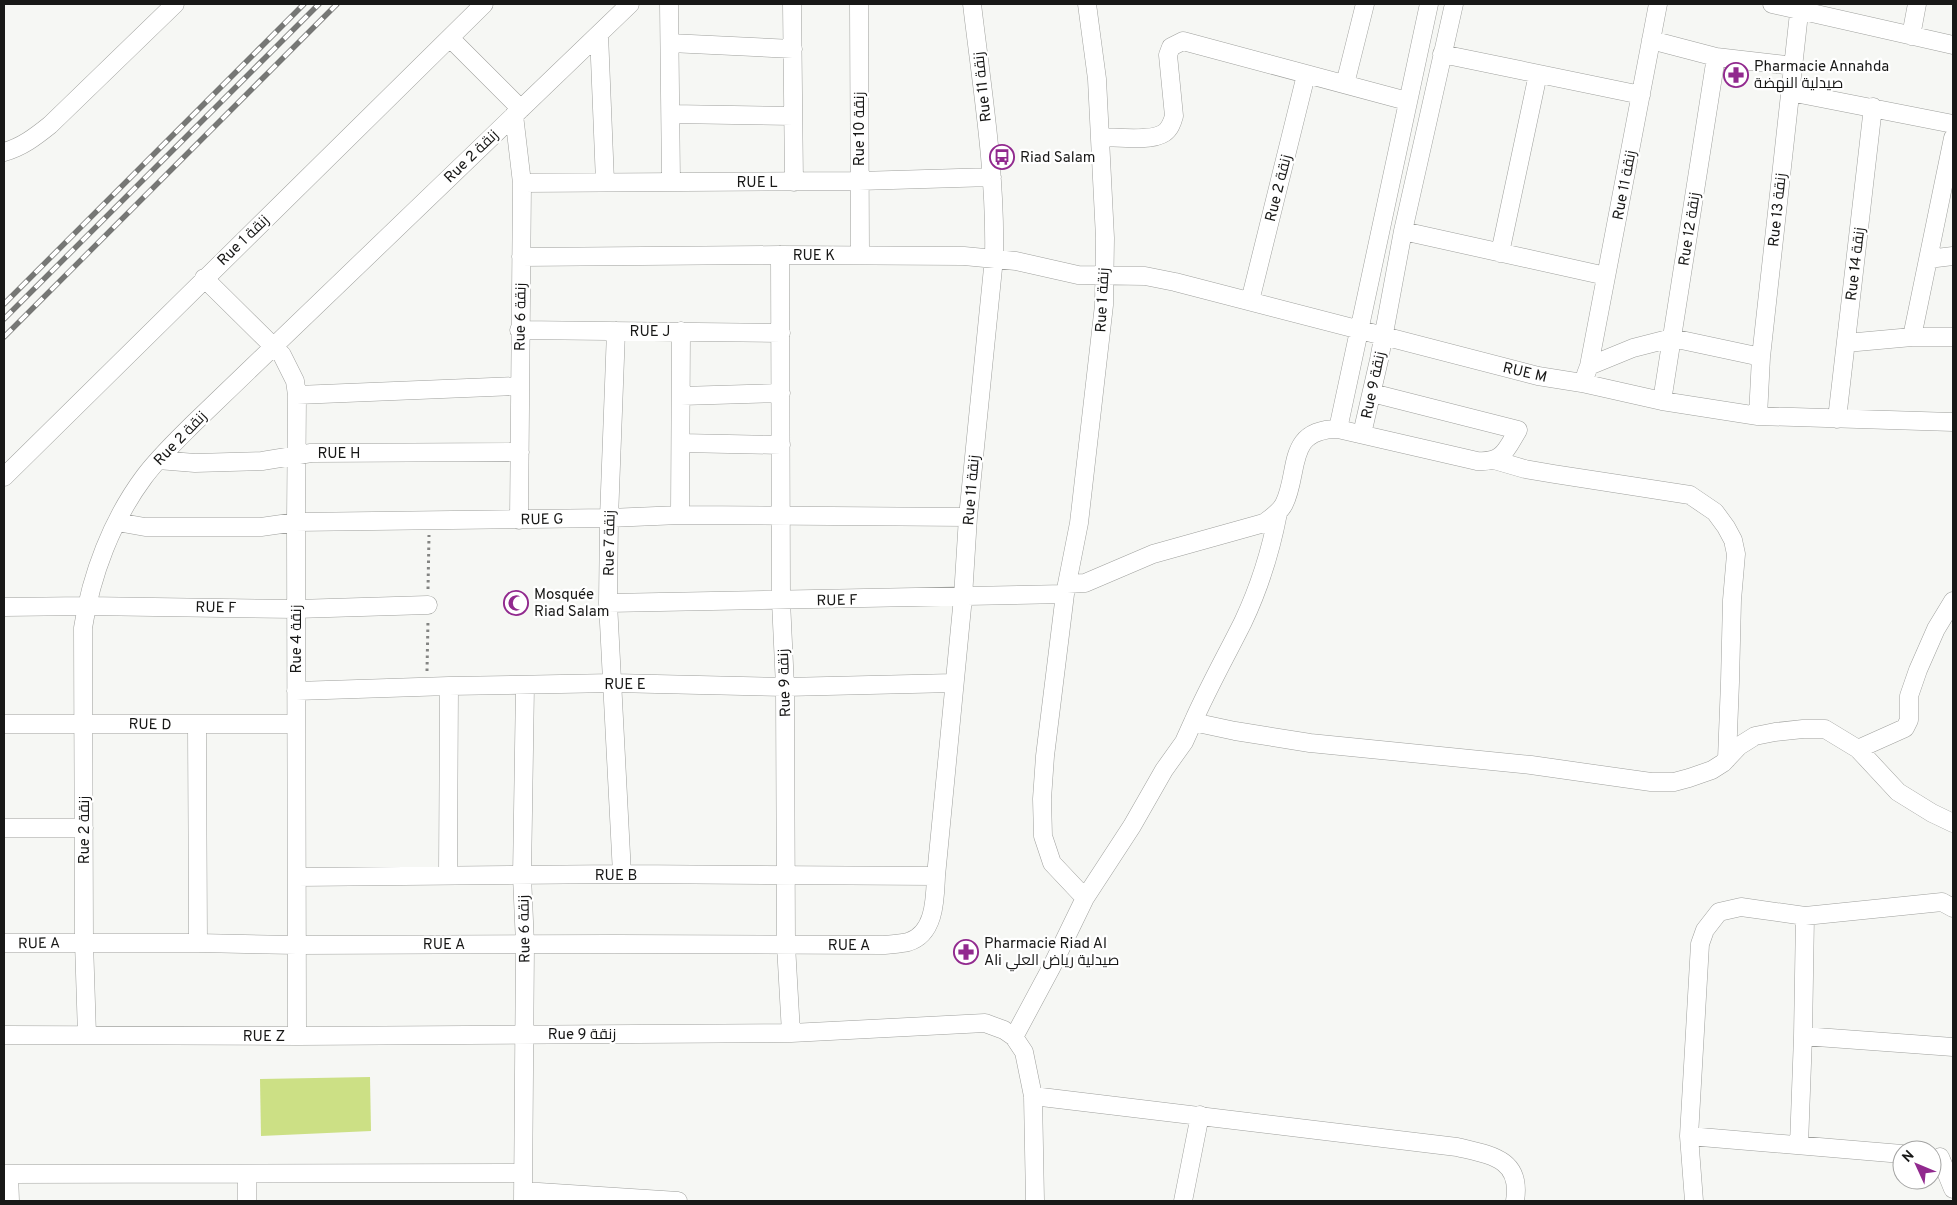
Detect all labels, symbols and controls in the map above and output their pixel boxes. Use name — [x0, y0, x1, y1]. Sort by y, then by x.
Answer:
street label: Rue 11 زنقة — [970, 51, 997, 123]
place label: Pharmacie Annahda صيدلية النهضة — [1754, 58, 1889, 94]
pharmacy icon: Pharmacie Annahda صيدلية النهضة — [1723, 62, 1749, 88]
street label: Rue 10 زنقة — [851, 92, 870, 166]
street label: Rue 2 زنقة — [441, 126, 503, 188]
bus stop icon: Riad Salam — [989, 144, 1015, 170]
place label: Riad Salam — [1020, 149, 1095, 168]
street label: Rue 11 زنقة — [1609, 149, 1642, 222]
street label: Rue 2 زنقة — [1262, 153, 1297, 224]
street label: Rue 13 زنقة — [1765, 172, 1792, 248]
street label: RUE L — [736, 174, 778, 193]
street label: Rue 12 زنقة — [1675, 191, 1706, 267]
street label: Rue 1 زنقة — [214, 212, 274, 271]
street label: Rue 14 زنقة — [1843, 226, 1870, 302]
street label: RUE K — [793, 247, 835, 266]
street label: Rue 1 زنقة — [1092, 267, 1115, 333]
street label: Rue 6 زنقة — [511, 283, 532, 351]
street label: RUE J — [630, 323, 670, 342]
street label: Rue 9 زنقة — [1358, 350, 1391, 421]
street label: RUE M — [1501, 359, 1549, 388]
street label: Rue 2 زنقة — [150, 408, 212, 470]
street label: RUE H — [317, 445, 361, 464]
street label: Rue 11 زنقة — [960, 454, 985, 526]
street label: Rue 7 زنقة — [600, 510, 621, 576]
street label: RUE G — [520, 511, 564, 530]
place label: Mosquée Riad Salam — [534, 586, 609, 622]
mosque icon: Mosquée Riad Salam — [503, 590, 529, 616]
street label: RUE F — [816, 592, 858, 611]
street label: RUE F — [195, 599, 237, 618]
street label: Rue 4 زنقة — [288, 605, 307, 673]
street label: Rue 9 زنقة — [775, 648, 796, 717]
street label: RUE E — [604, 676, 646, 695]
street label: RUE D — [128, 716, 172, 735]
street label: Rue 2 زنقة — [76, 796, 95, 864]
street label: RUE B — [595, 867, 637, 886]
street label: Rue 6 زنقة — [515, 895, 536, 963]
street label: RUE A — [18, 935, 60, 954]
place label: Pharmacie Riad Al Ali صيدلية رياض العلي — [984, 935, 1119, 972]
street label: RUE A — [423, 936, 465, 955]
street label: RUE A — [828, 937, 870, 956]
pharmacy icon: Pharmacie Riad Al Ali صيدلية رياض العلي — [953, 939, 979, 965]
street label: Rue 9 زنقة — [548, 1026, 616, 1045]
street label: RUE Z — [243, 1028, 285, 1047]
north arrow — [1892, 1140, 1942, 1190]
text: N — [1899, 1147, 1918, 1167]

